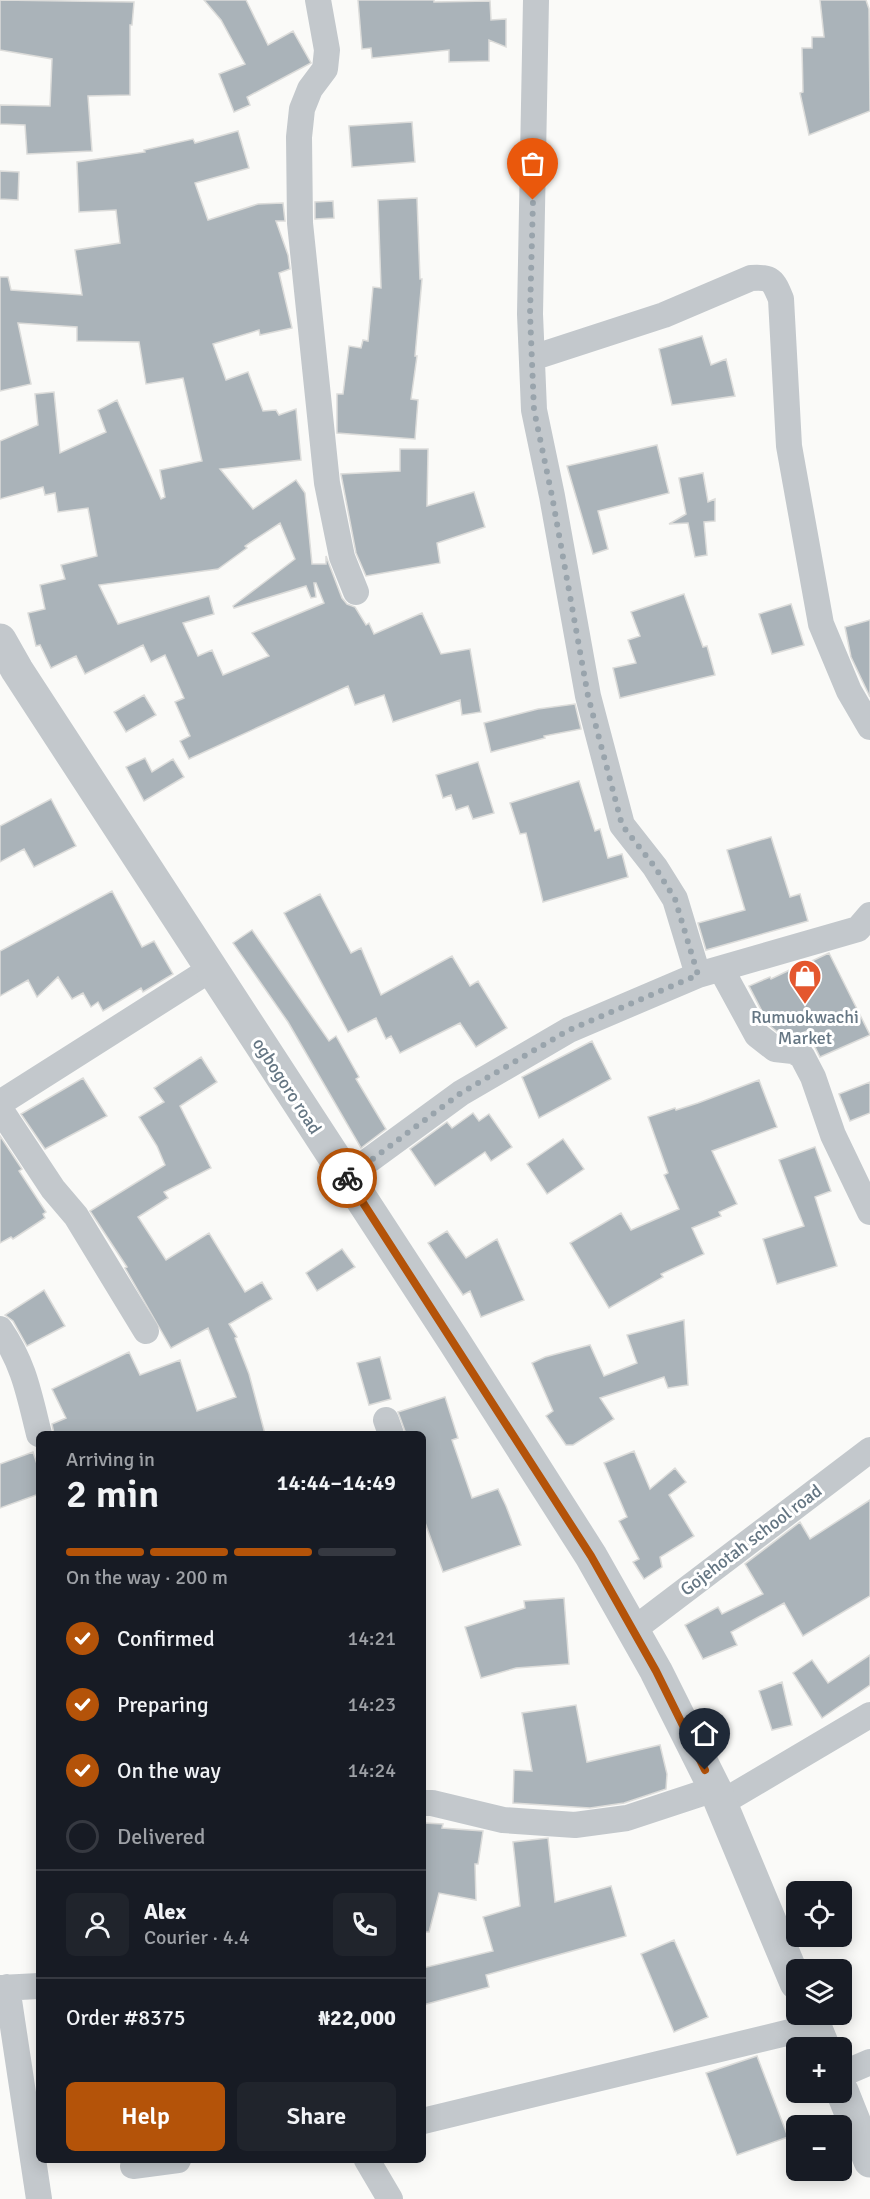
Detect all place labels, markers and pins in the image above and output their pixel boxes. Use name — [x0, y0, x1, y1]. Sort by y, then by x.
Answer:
pin — [507, 138, 558, 200]
shop icon: Rumuokwachi Market — [787, 958, 823, 1005]
place label: Rumuokwachi Market — [751, 1006, 859, 1049]
pin — [679, 1708, 730, 1770]

